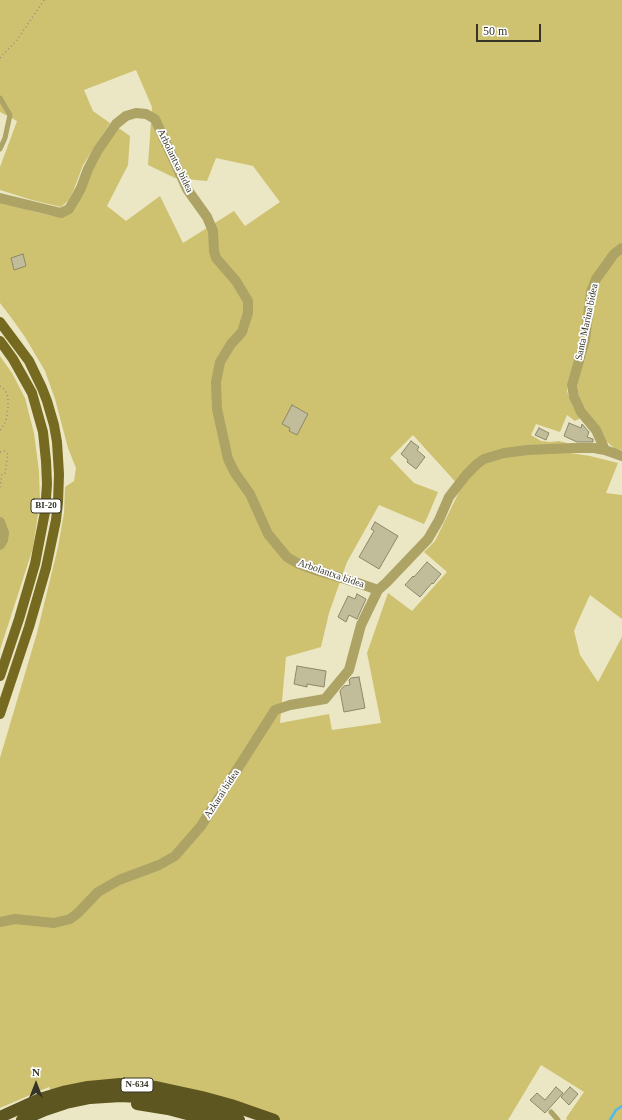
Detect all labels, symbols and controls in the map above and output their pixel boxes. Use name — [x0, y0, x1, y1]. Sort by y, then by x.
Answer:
scale bar — [478, 16, 543, 42]
text: 50 m — [483, 24, 507, 38]
street label: Arbolantxa bidea — [154, 127, 196, 195]
street label: Santa Marina bidea — [573, 283, 601, 361]
road number: BI-20 — [31, 499, 61, 513]
street label: Arbolantxa bidea — [296, 557, 366, 591]
street label: Azkarai bidea — [202, 767, 242, 821]
north arrow — [16, 1064, 56, 1104]
text: N — [32, 1066, 40, 1078]
road number: N-634 — [121, 1078, 153, 1092]

